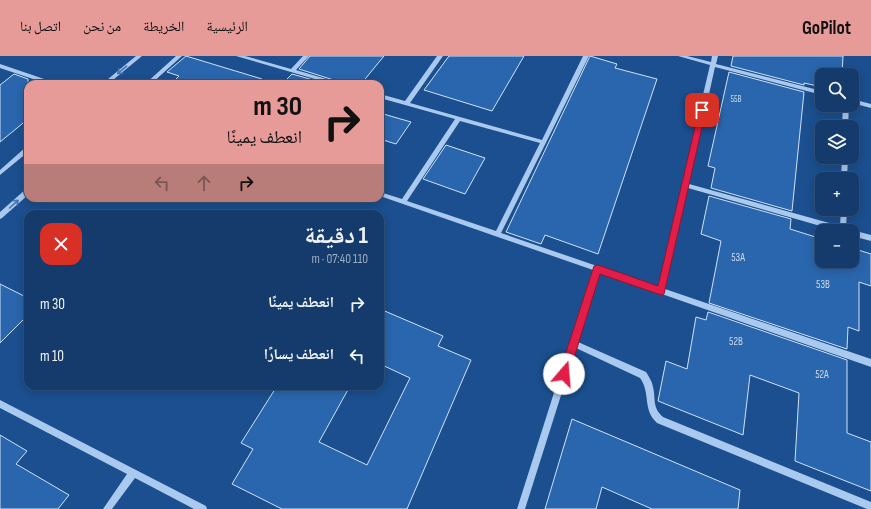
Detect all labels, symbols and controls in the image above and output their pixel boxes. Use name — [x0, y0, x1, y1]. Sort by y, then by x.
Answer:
text: GoPilot — [802, 17, 851, 40]
text: اتصل بنا — [20, 18, 61, 35]
text: من نحن — [83, 18, 121, 35]
text: الخريطة — [143, 18, 184, 35]
text: الرئيسية — [206, 18, 248, 35]
one-way arrow — [116, 66, 127, 74]
map controls — [815, 68, 859, 268]
button: search — [815, 68, 859, 112]
text: 30 m — [253, 90, 302, 123]
pin — [685, 93, 719, 127]
house number: 55B — [730, 94, 742, 105]
icon: right — [316, 96, 368, 148]
icon: arrive — [691, 99, 713, 121]
button: layers — [815, 120, 859, 164]
text: انعطف يمينًا — [227, 127, 302, 148]
icon: left — [151, 172, 173, 194]
icon: ahead — [193, 172, 215, 194]
icon: right — [235, 172, 257, 194]
button: + — [815, 172, 859, 216]
one-way arrow — [9, 199, 19, 208]
text: 1 دقيقة — [304, 221, 368, 250]
button: close — [40, 223, 82, 265]
button: − — [815, 224, 859, 268]
text: 110 m · 07:40 — [311, 251, 368, 267]
house number: 53A — [731, 251, 745, 264]
house number: 53B — [816, 278, 830, 291]
text: انعطف يمينًا — [268, 293, 334, 312]
icon: right — [346, 293, 368, 315]
text: 30 m — [40, 295, 65, 314]
house number: 52B — [729, 335, 743, 348]
text: انعطف يسارًا — [264, 345, 334, 364]
icon: left — [346, 345, 368, 367]
text: 10 m — [40, 347, 64, 366]
position arrow — [543, 353, 585, 395]
house number: 52A — [815, 368, 829, 381]

